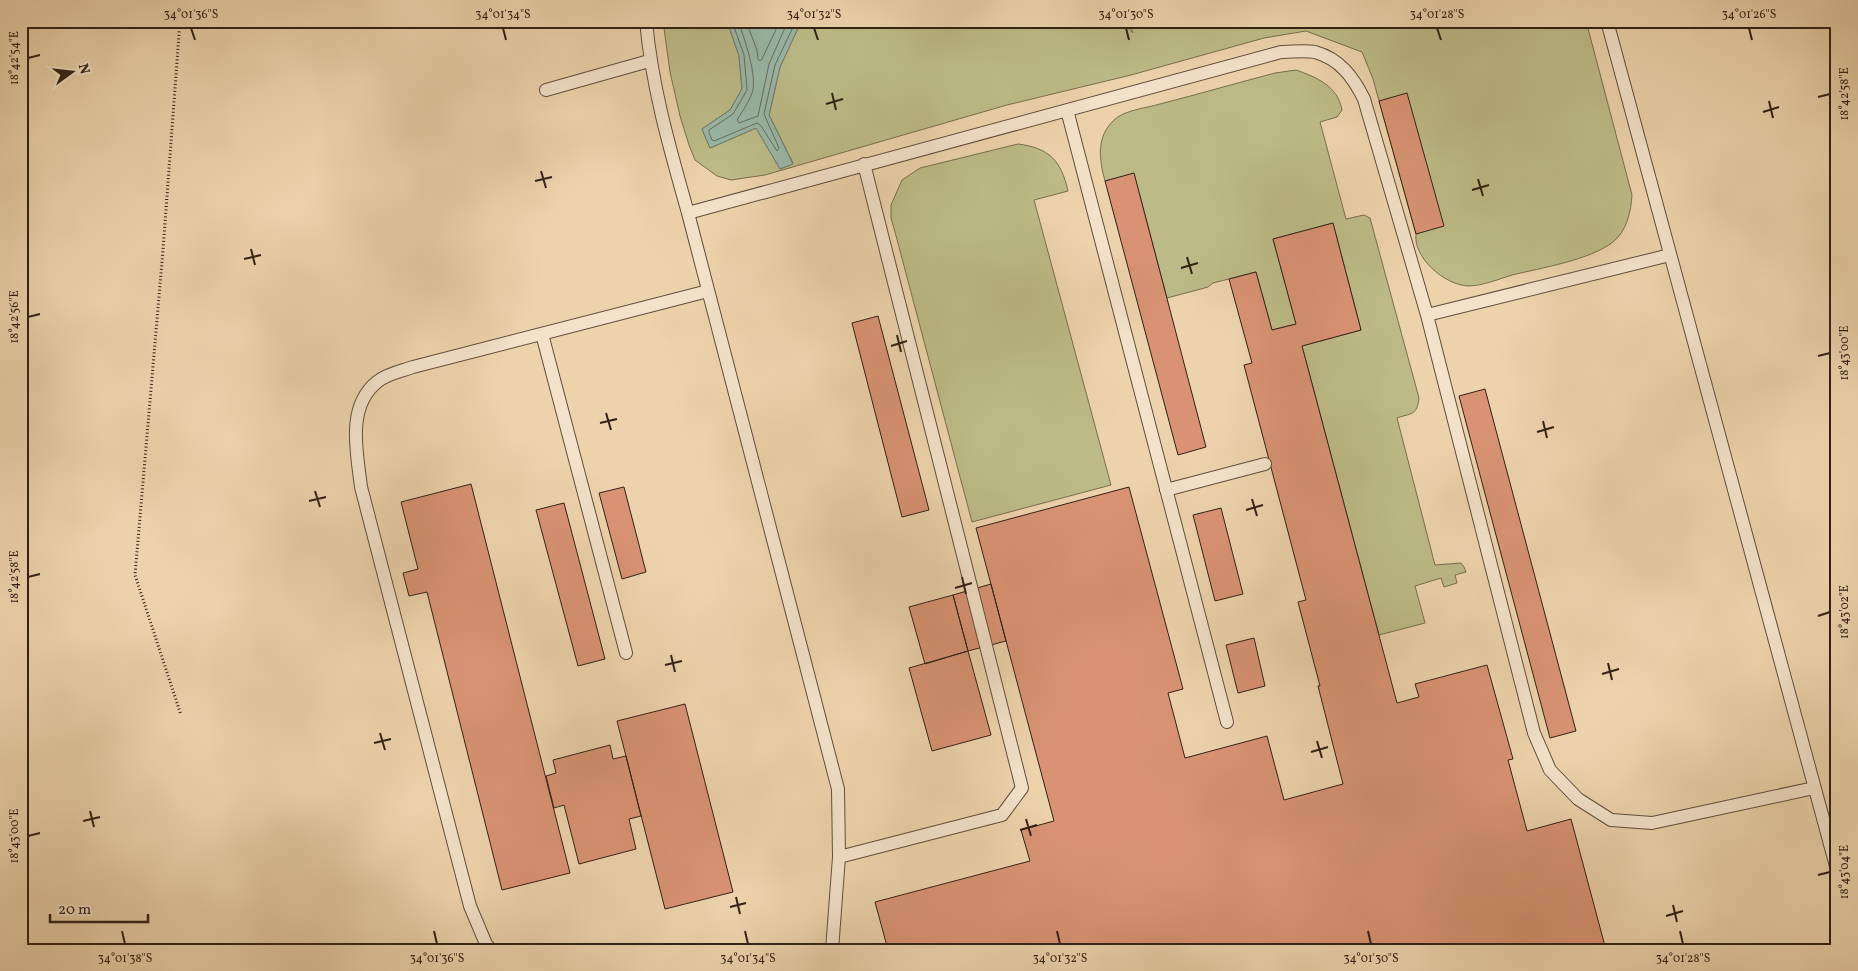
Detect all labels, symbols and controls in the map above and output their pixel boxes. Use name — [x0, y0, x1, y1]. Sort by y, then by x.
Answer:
text: 34°01'36"S — [164, 7, 218, 23]
text: 34°01'34"S — [475, 7, 531, 23]
text: 34°01'32"S — [787, 7, 841, 23]
text: 34°01'30"S — [1098, 7, 1154, 23]
text: 34°01'28"S — [1410, 7, 1464, 23]
text: 34°01'26"S — [1722, 7, 1776, 23]
text: 18°42'54"E — [7, 31, 23, 85]
north arrow — [48, 48, 98, 98]
text: N — [73, 62, 94, 76]
text: 18°42'58"E — [1837, 67, 1853, 121]
text: 18°42'56"E — [7, 290, 23, 344]
text: 18°43'00"E — [1837, 325, 1853, 381]
text: 18°42'58"E — [7, 550, 23, 604]
text: 18°43'02"E — [1837, 585, 1853, 639]
text: 18°43'00"E — [7, 808, 23, 864]
text: 18°43'04"E — [1837, 845, 1853, 899]
scale bar — [50, 891, 148, 923]
text: 20 m — [58, 900, 91, 921]
text: 34°01'38"S — [98, 951, 152, 967]
text: 34°01'36"S — [410, 951, 464, 967]
text: 34°01'34"S — [720, 951, 776, 967]
text: 34°01'32"S — [1033, 951, 1087, 967]
text: 34°01'30"S — [1343, 951, 1399, 967]
text: 34°01'28"S — [1656, 951, 1710, 967]

